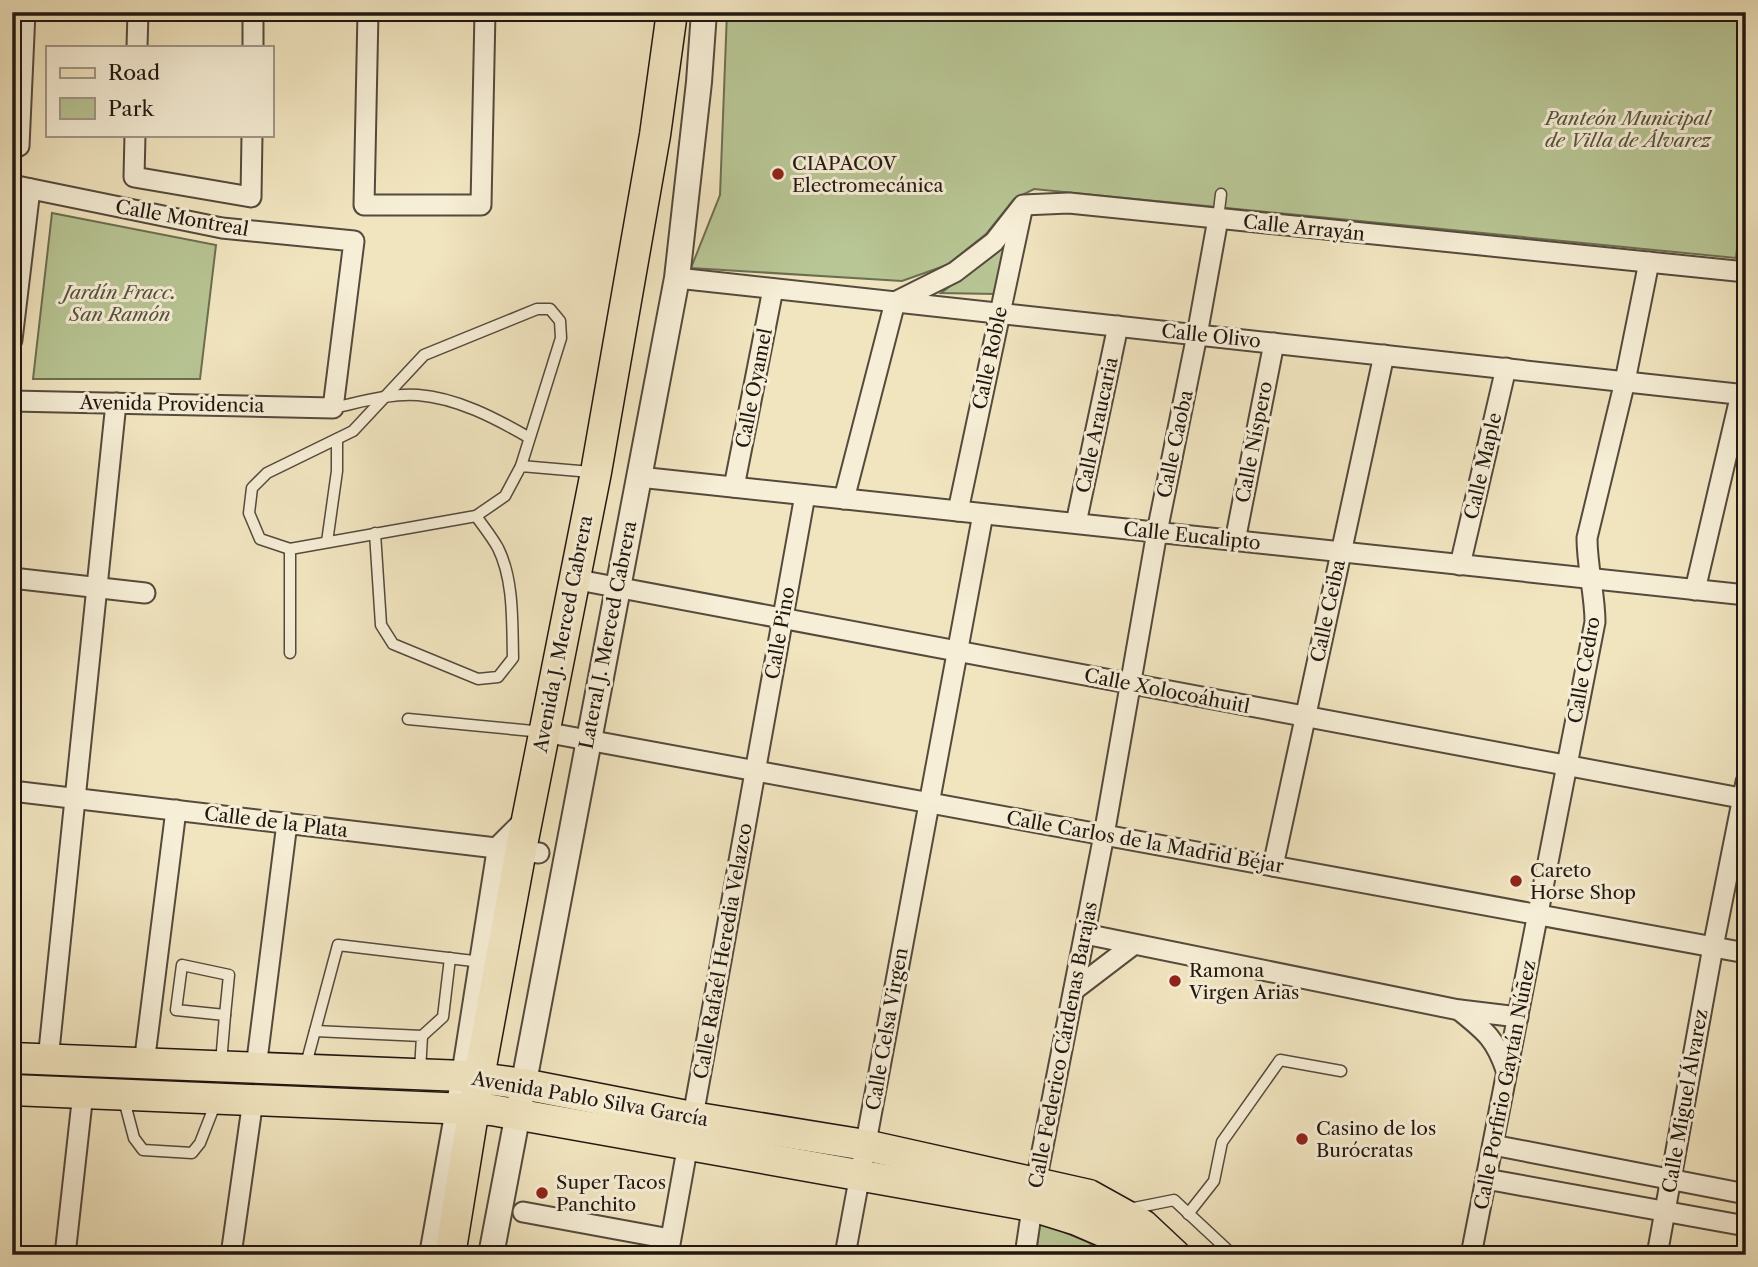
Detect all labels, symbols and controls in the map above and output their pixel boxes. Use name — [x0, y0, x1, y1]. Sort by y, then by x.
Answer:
legend — [46, 46, 273, 136]
text: Road — [108, 60, 160, 85]
text: Park — [108, 96, 154, 121]
park label: Panteón Municipal de Villa de Álvarez — [1543, 107, 1713, 152]
place label: CIAPACOV Electromecánica — [792, 152, 944, 197]
marker: CIAPACOV Electromecánica — [770, 166, 786, 182]
street label: Calle Montreal — [114, 195, 251, 241]
street label: Calle Arrayán — [1242, 210, 1366, 246]
park label: Jardín Fracc. San Ramón — [58, 281, 177, 326]
street label: Calle Roble — [968, 304, 1012, 412]
street label: Calle Olivo — [1160, 319, 1262, 353]
street label: Calle Oyamel — [731, 326, 777, 450]
street label: Calle Araucaria — [1071, 355, 1123, 495]
street label: Calle Níspero — [1231, 379, 1277, 505]
street label: Calle Caoba — [1152, 388, 1198, 500]
street label: Avenida Providencia — [78, 391, 265, 417]
street label: Calle Maple — [1460, 410, 1506, 522]
street label: Avenida J. Merced Cabrera — [529, 514, 597, 755]
street label: Calle Eucalipto — [1122, 517, 1262, 555]
street label: Lateral J. Merced Cabrera — [575, 519, 641, 751]
street label: Calle Ceiba — [1306, 558, 1350, 664]
street label: Calle Pino — [761, 585, 799, 681]
street label: Calle Cedro — [1563, 615, 1605, 725]
street label: Calle Xolocoáhuitl — [1082, 664, 1252, 718]
street label: Calle de la Plata — [203, 802, 349, 842]
street label: Calle Carlos de la Madrid Béjar — [1005, 806, 1285, 878]
street label: Calle Rafaél Heredia Velazco — [689, 821, 757, 1081]
place label: Careto Horse Shop — [1530, 859, 1636, 904]
marker: Careto Horse Shop — [1508, 873, 1524, 889]
street label: Calle Federico Cárdenas Barajas — [1024, 900, 1102, 1190]
street label: Calle Celsa Virgen — [861, 946, 913, 1112]
street label: Calle Porfirio Gaytán Núñez — [1469, 958, 1541, 1212]
place label: Ramona Virgen Arias — [1188, 959, 1299, 1004]
marker: Ramona Virgen Arias — [1167, 973, 1183, 989]
street label: Calle Miguel Álvarez — [1657, 1007, 1713, 1195]
street label: Avenida Pablo Silva García — [469, 1067, 710, 1131]
place label: Casino de los Burócratas — [1316, 1117, 1436, 1162]
marker: Casino de los Burócratas — [1294, 1131, 1310, 1147]
place label: Super Tacos Panchito — [556, 1171, 666, 1216]
marker: Super Tacos Panchito — [534, 1185, 550, 1201]

